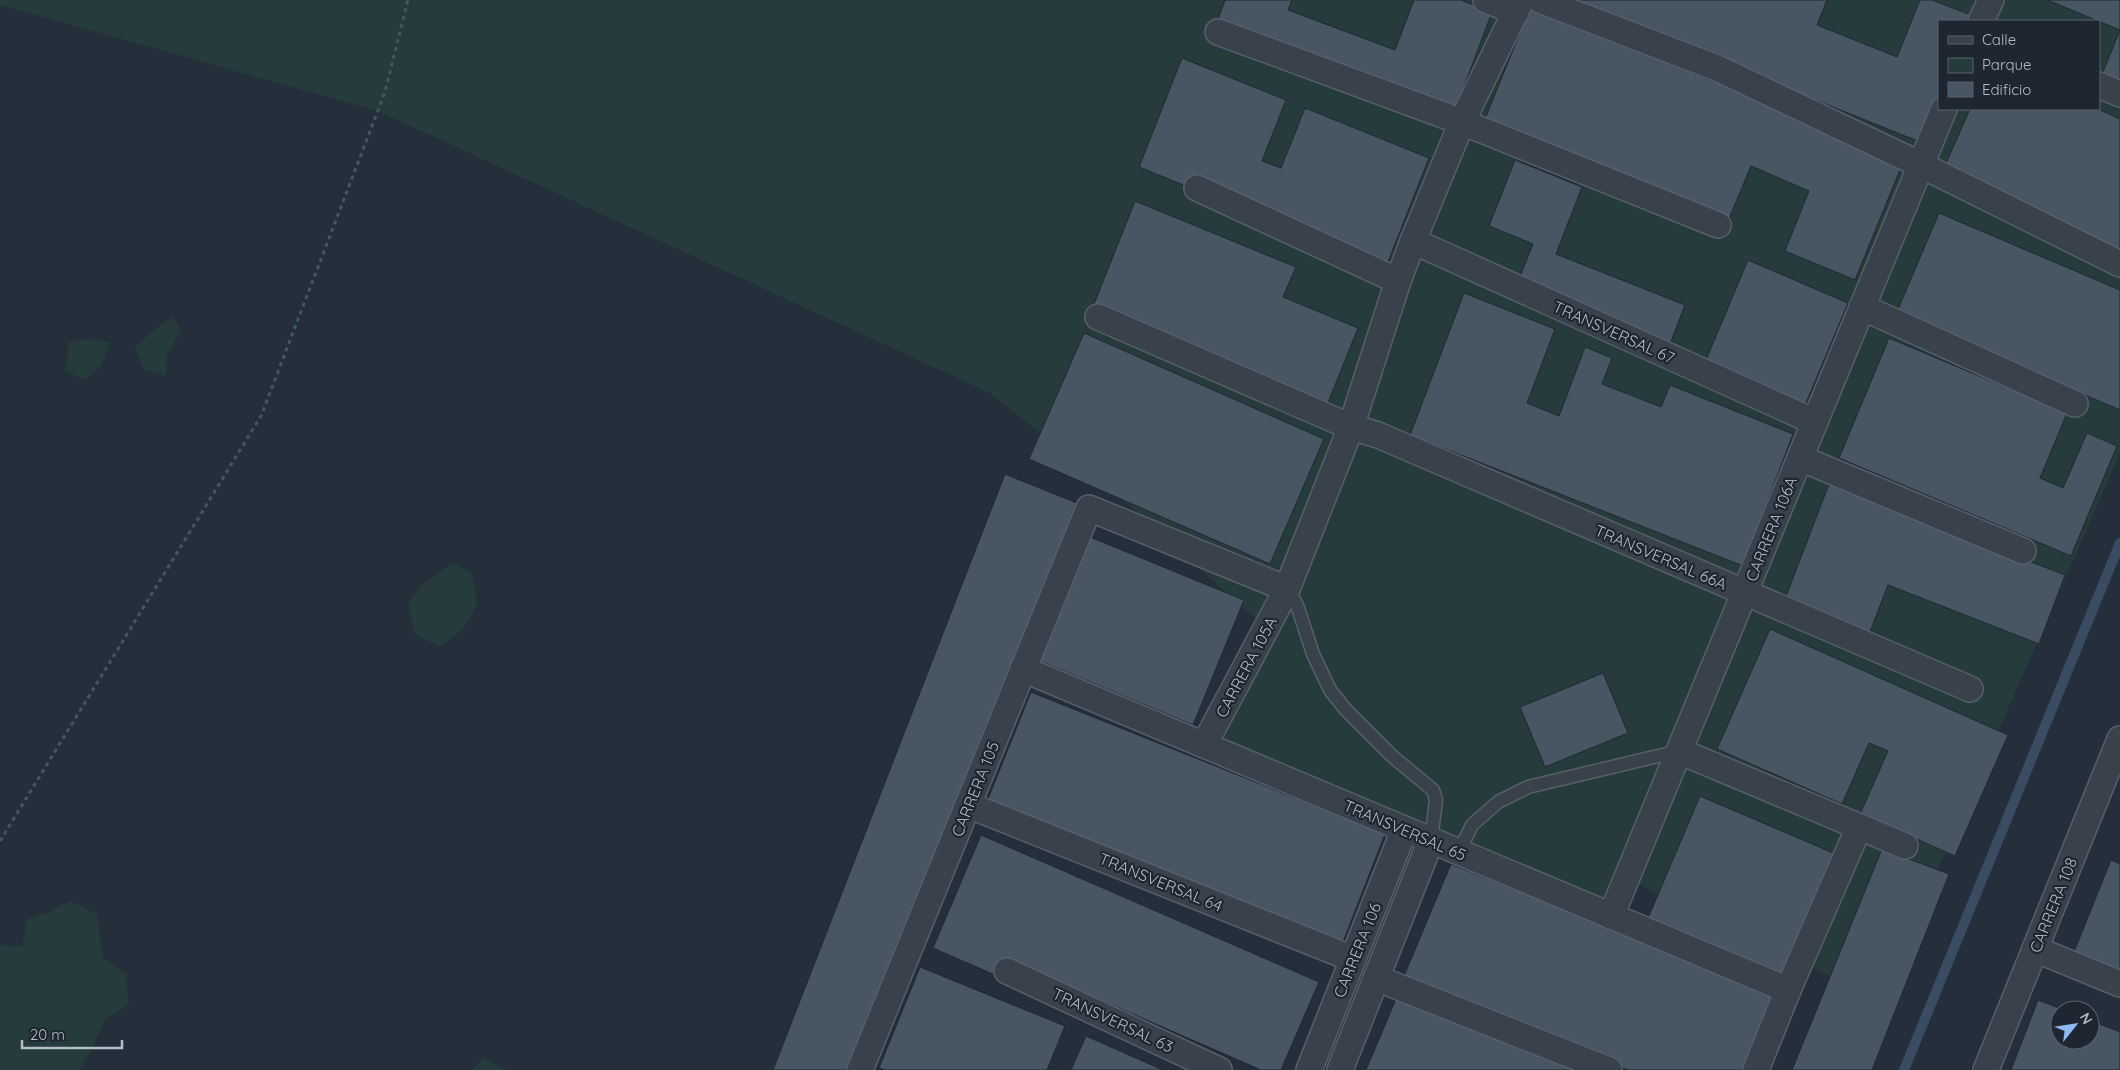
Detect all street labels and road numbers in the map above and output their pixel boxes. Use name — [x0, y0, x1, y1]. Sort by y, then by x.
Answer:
street label: TRANSVERSAL 67 — [1550, 296, 1678, 368]
street label: CARRERA 106A — [1741, 474, 1801, 584]
street label: TRANSVERSAL 66A — [1592, 520, 1730, 594]
street label: CARRERA 105A — [1211, 613, 1281, 721]
street label: CARRERA 105 — [947, 738, 1003, 840]
street label: TRANSVERSAL 65 — [1341, 795, 1469, 865]
street label: TRANSVERSAL 64 — [1096, 848, 1226, 916]
street label: CARRERA 108 — [2025, 854, 2081, 956]
street label: CARRERA 106 — [1329, 899, 1385, 1000]
street label: TRANSVERSAL 63 — [1049, 983, 1177, 1057]

